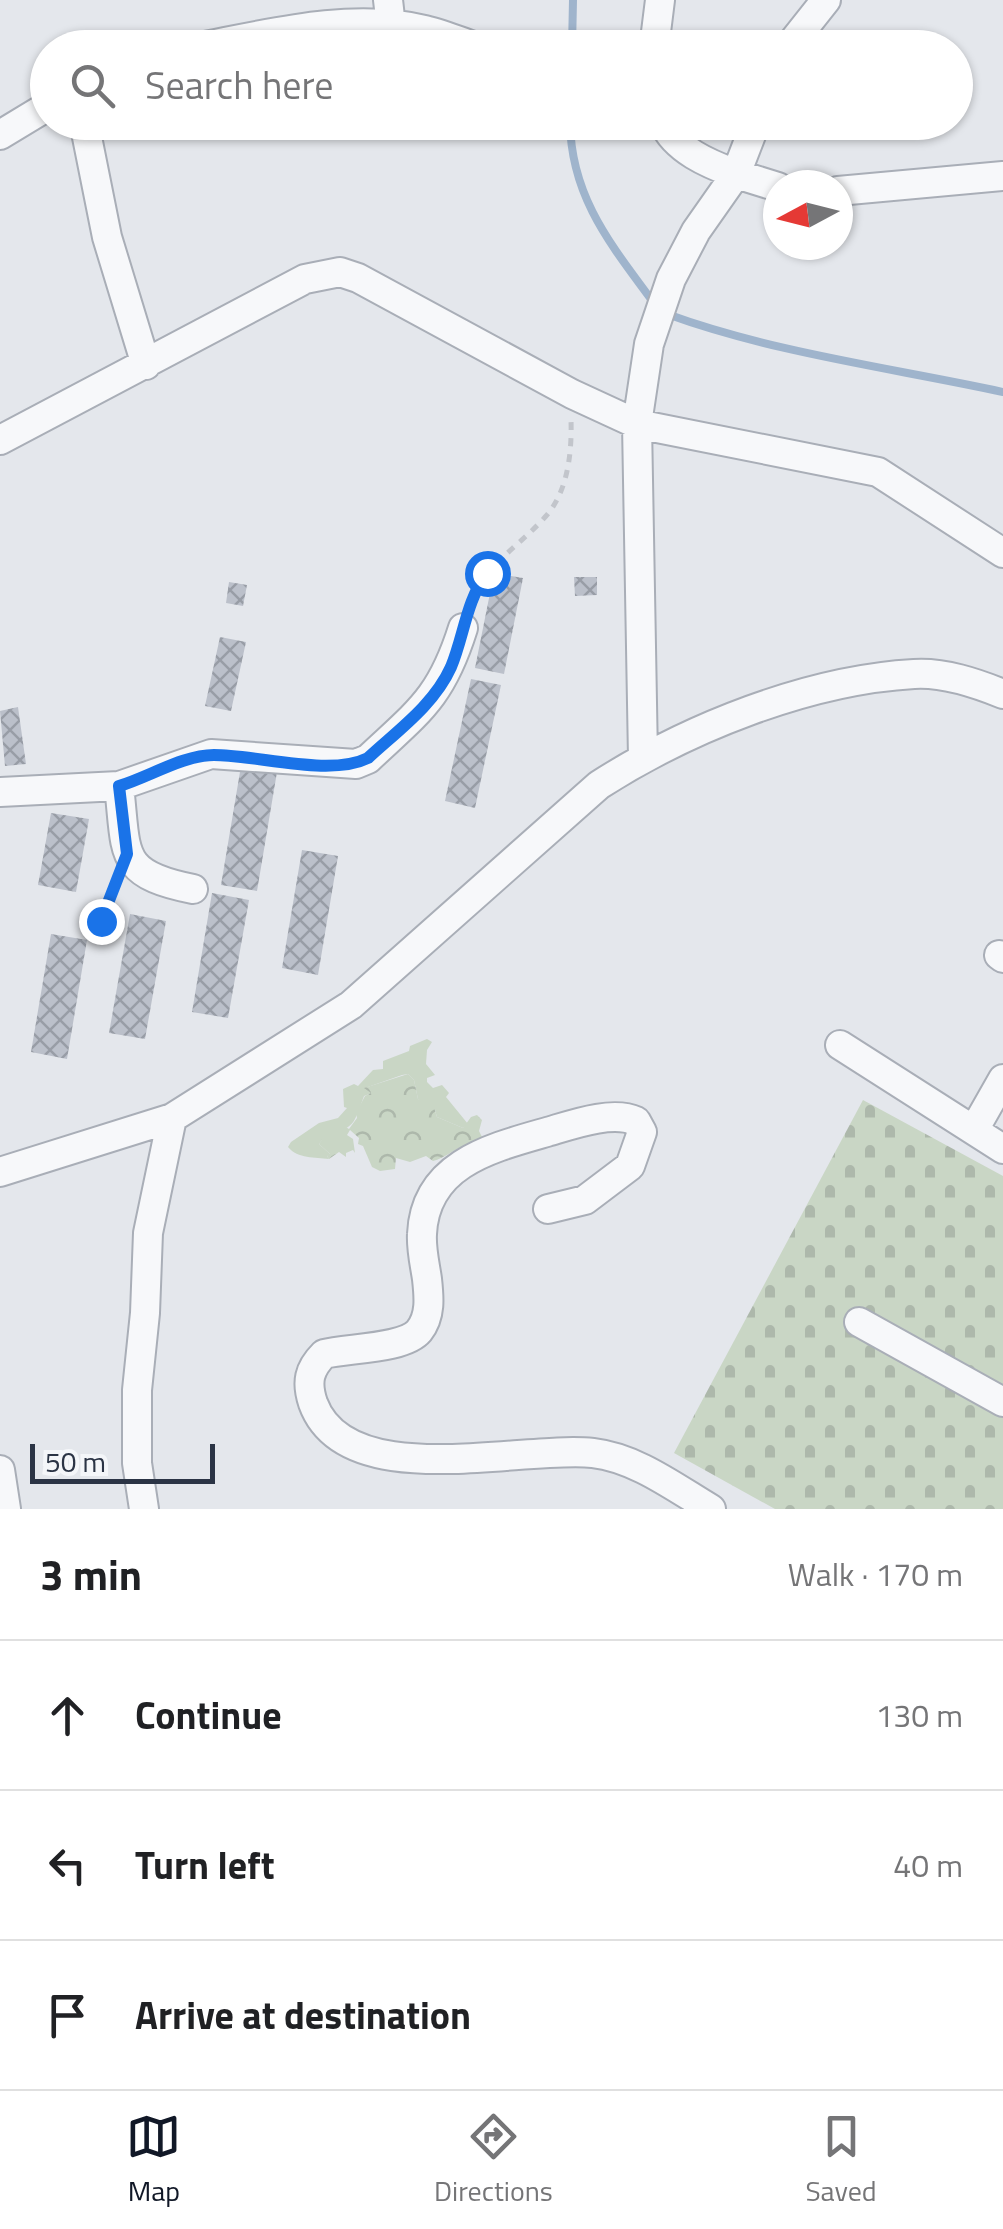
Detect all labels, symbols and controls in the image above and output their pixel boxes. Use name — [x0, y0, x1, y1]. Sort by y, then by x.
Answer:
search box — [30, 30, 973, 140]
text: Search here — [145, 56, 333, 114]
icon: search — [65, 58, 120, 113]
north arrow — [763, 170, 853, 260]
route start — [465, 551, 511, 597]
route end — [79, 899, 125, 945]
scale bar — [30, 1439, 215, 1484]
text: 50 m — [45, 1440, 106, 1483]
text: 3 min — [40, 1542, 142, 1606]
text: Walk · 170 m — [788, 1550, 963, 1598]
text: Continue — [135, 1686, 282, 1744]
icon: ahead — [40, 1688, 95, 1743]
text: 130 m — [875, 1691, 963, 1739]
text: Turn left — [135, 1836, 275, 1894]
icon: left — [40, 1838, 95, 1893]
text: 40 m — [893, 1841, 963, 1889]
text: Arrive at destination — [135, 1986, 471, 2044]
icon: arrive — [40, 1988, 95, 2043]
tab: Map — [126, 2109, 181, 2212]
tab: Directions — [434, 2109, 553, 2212]
tab: Saved — [805, 2109, 877, 2212]

